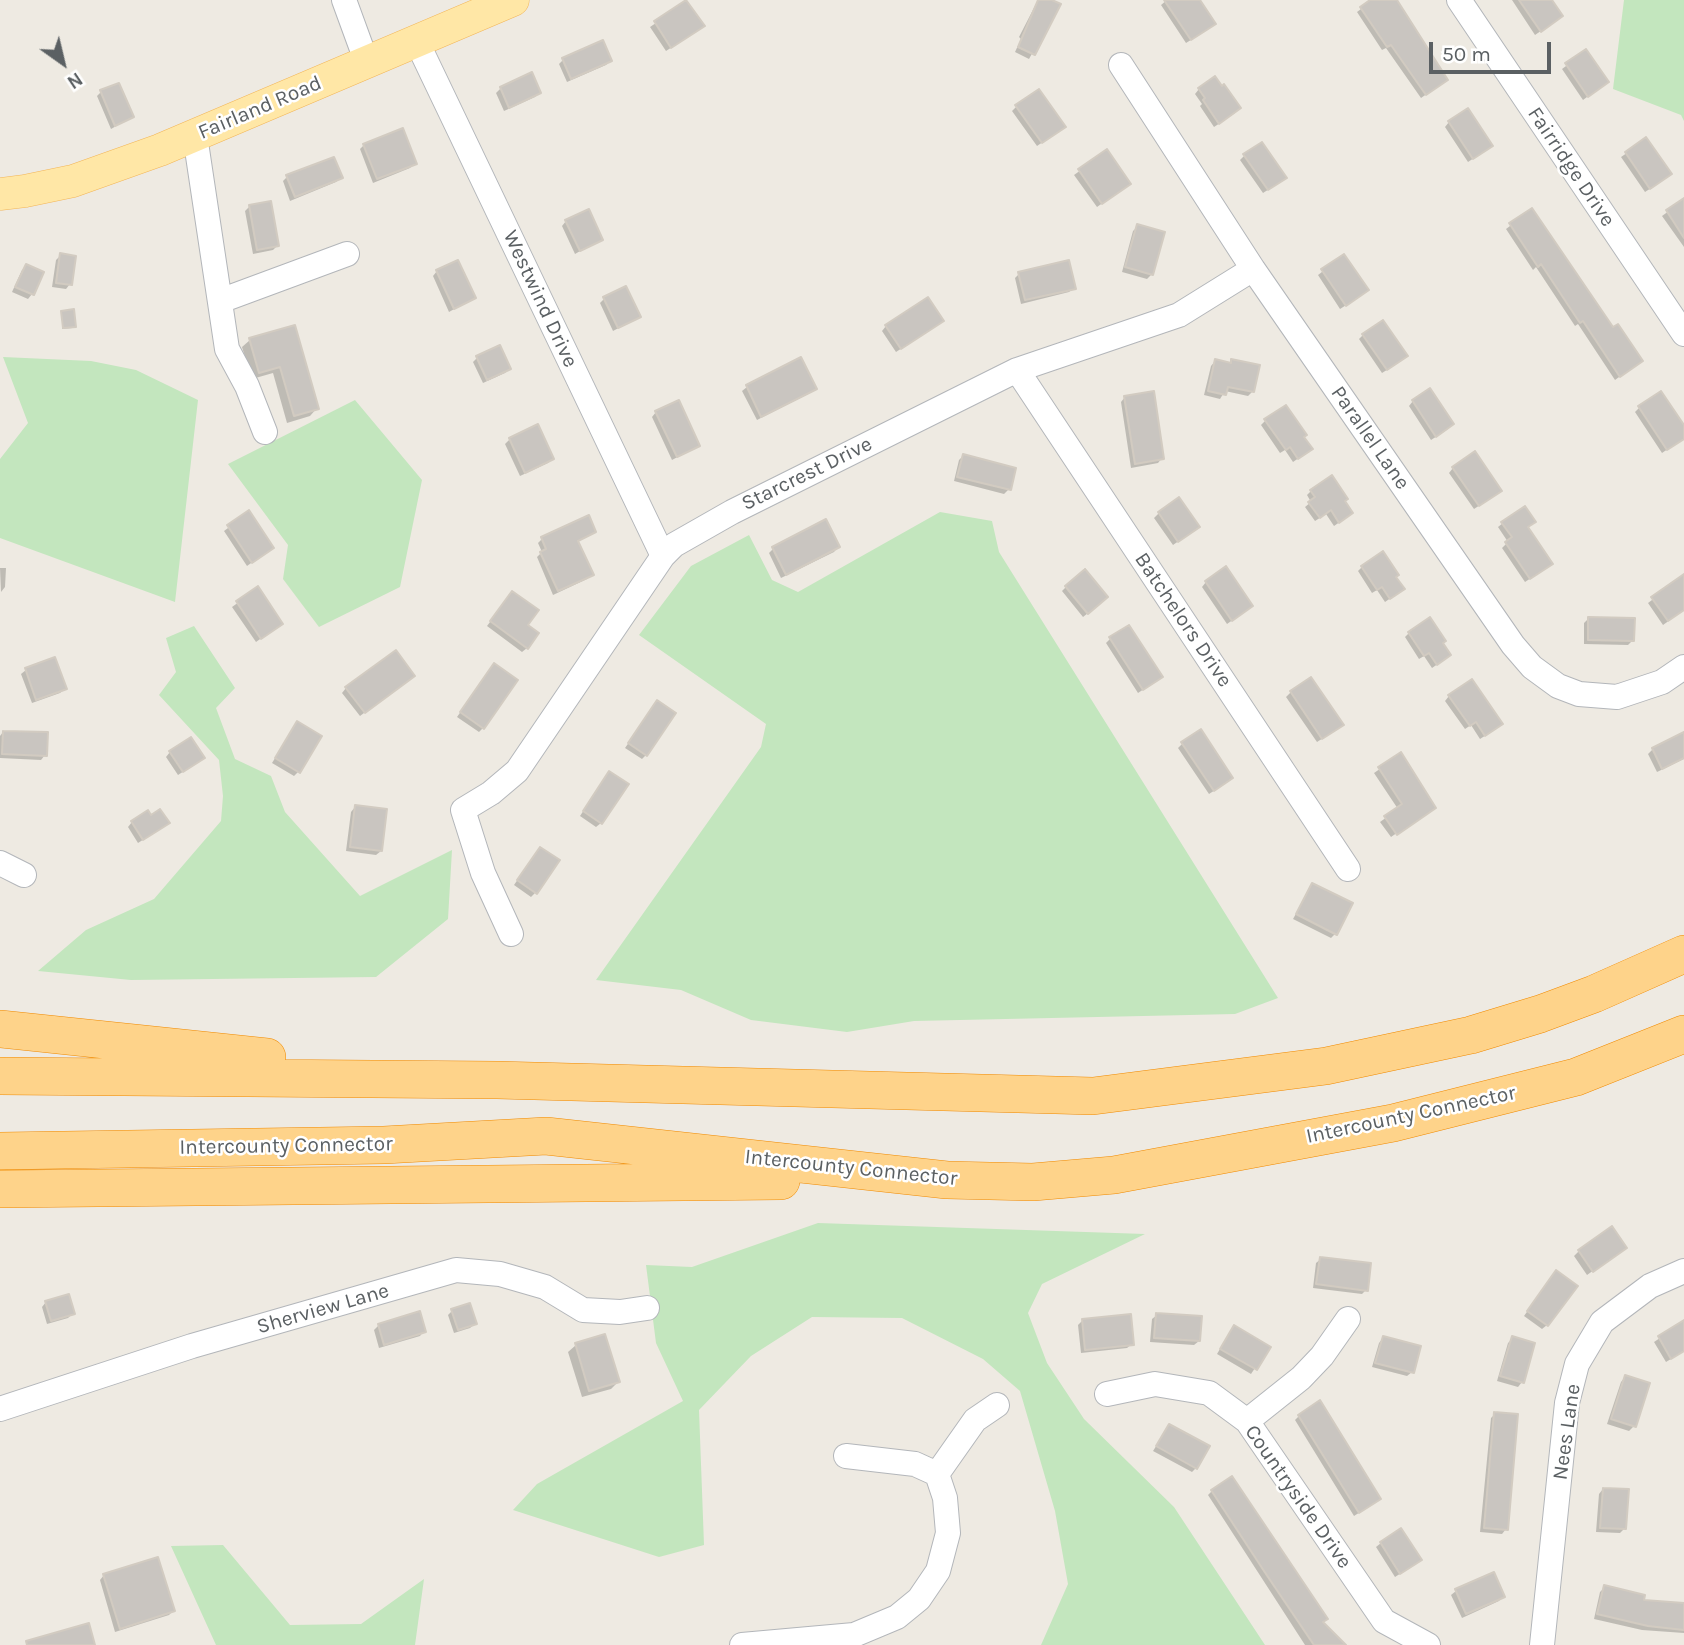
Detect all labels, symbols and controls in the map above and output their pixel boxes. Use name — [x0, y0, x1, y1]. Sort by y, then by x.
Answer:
north arrow — [28, 28, 98, 98]
scale bar — [1432, 28, 1554, 72]
text: 50 m — [1442, 42, 1491, 66]
text: N — [63, 67, 87, 93]
street label: Fairland Road — [194, 71, 326, 145]
street label: Fairridge Drive — [1522, 102, 1620, 232]
street label: Westwind Drive — [497, 226, 583, 372]
street label: Parallel Lane — [1325, 381, 1415, 495]
street label: Starcrest Drive — [738, 432, 876, 516]
street label: Batchelors Drive — [1129, 548, 1237, 692]
street label: Intercounty Connector — [1304, 1080, 1518, 1150]
street label: Intercounty Connector — [179, 1132, 393, 1160]
street label: Intercounty Connector — [744, 1144, 958, 1192]
street label: Sherview Lane — [254, 1278, 392, 1340]
street label: Nees Lane — [1548, 1382, 1586, 1482]
street label: Countryside Drive — [1239, 1420, 1357, 1574]

